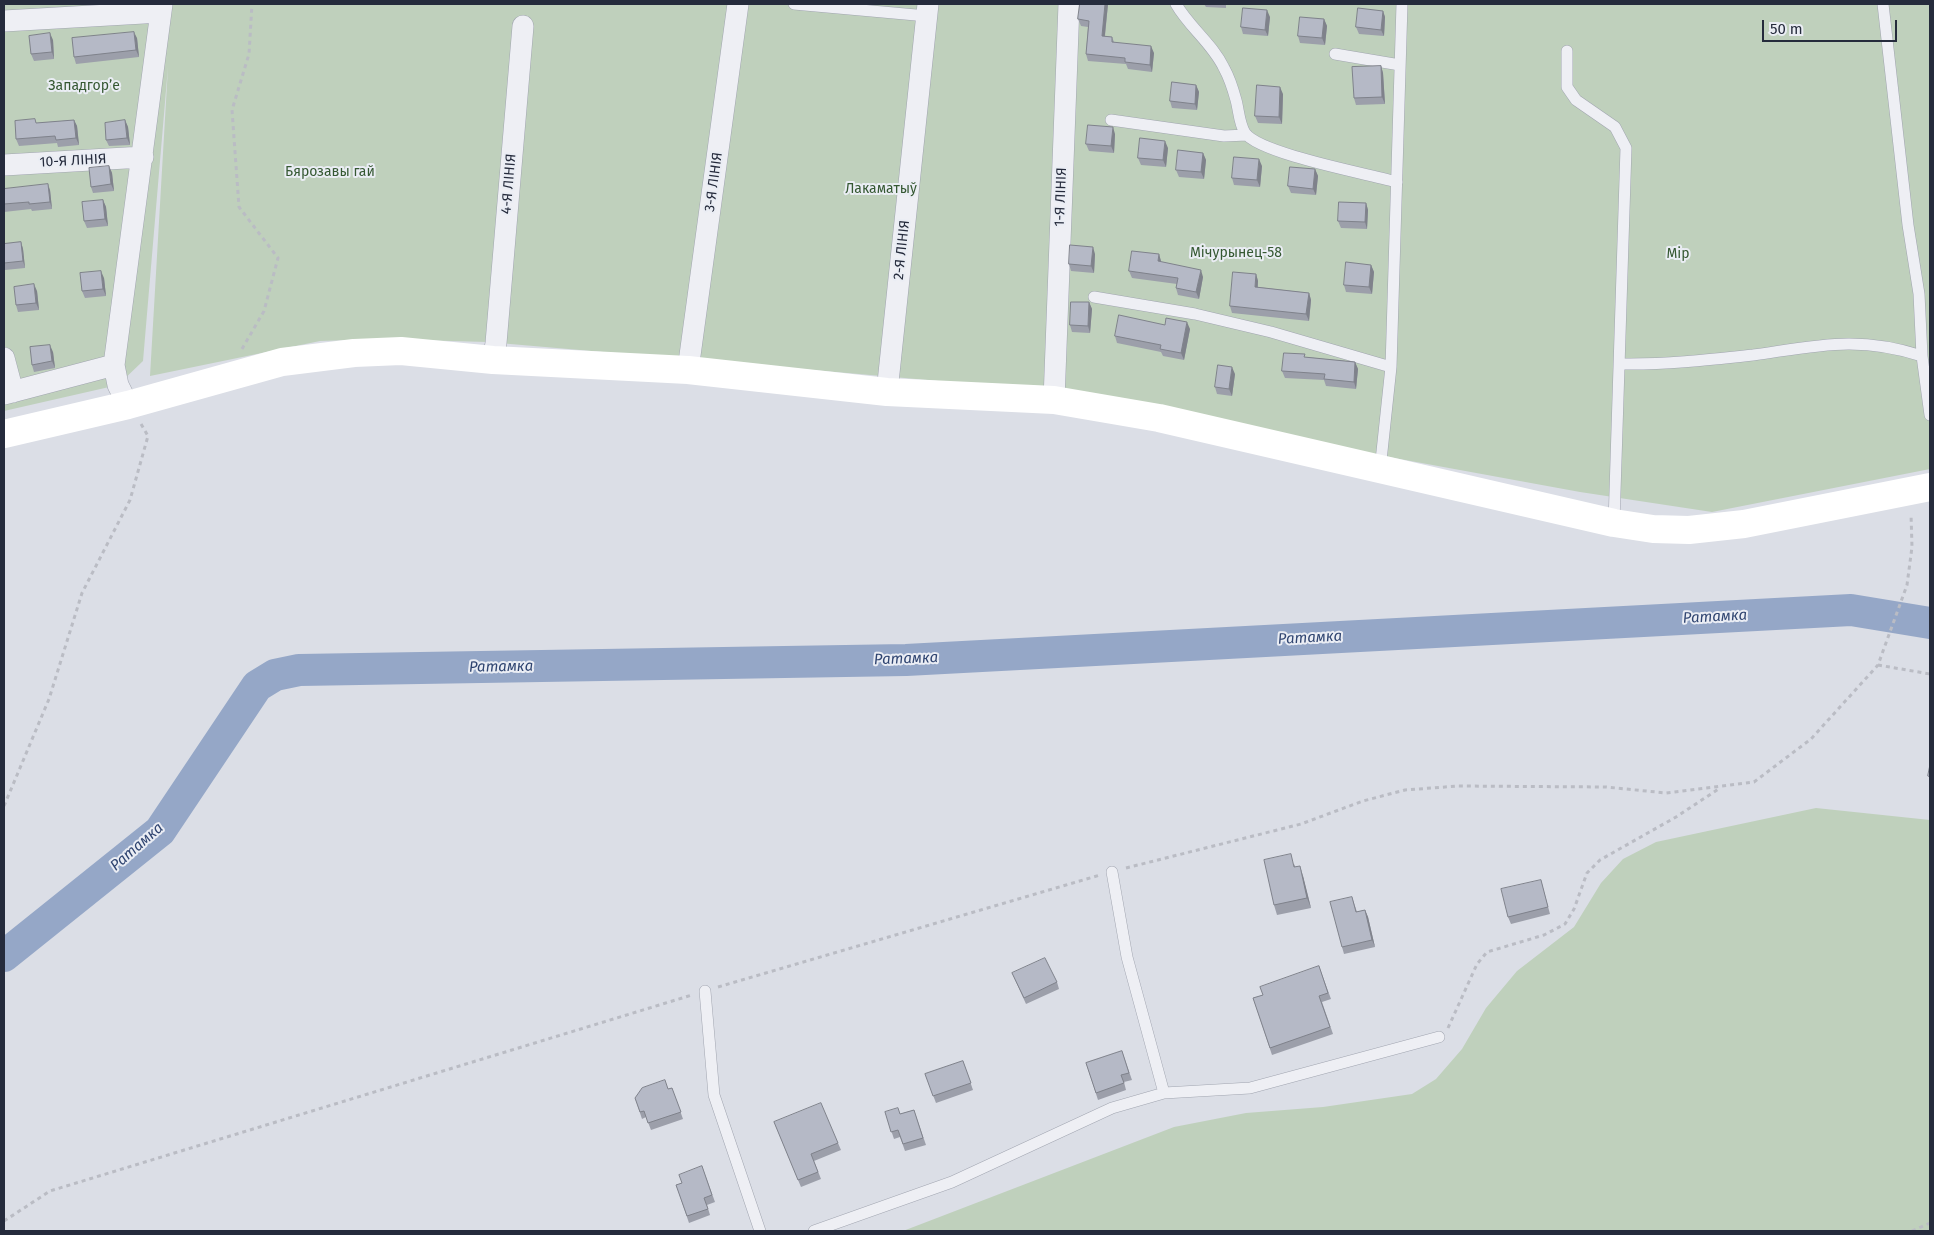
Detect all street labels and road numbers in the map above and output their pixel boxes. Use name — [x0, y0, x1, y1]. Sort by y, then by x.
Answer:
street label: 10-Я ЛІНІЯ — [39, 151, 107, 171]
street label: 3-Я ЛІНІЯ — [701, 151, 727, 213]
street label: 4-Я ЛІНІЯ — [498, 153, 520, 215]
street label: 1-Я ЛІНІЯ — [1052, 167, 1070, 227]
street label: 2-Я ЛІНІЯ — [891, 219, 913, 281]

